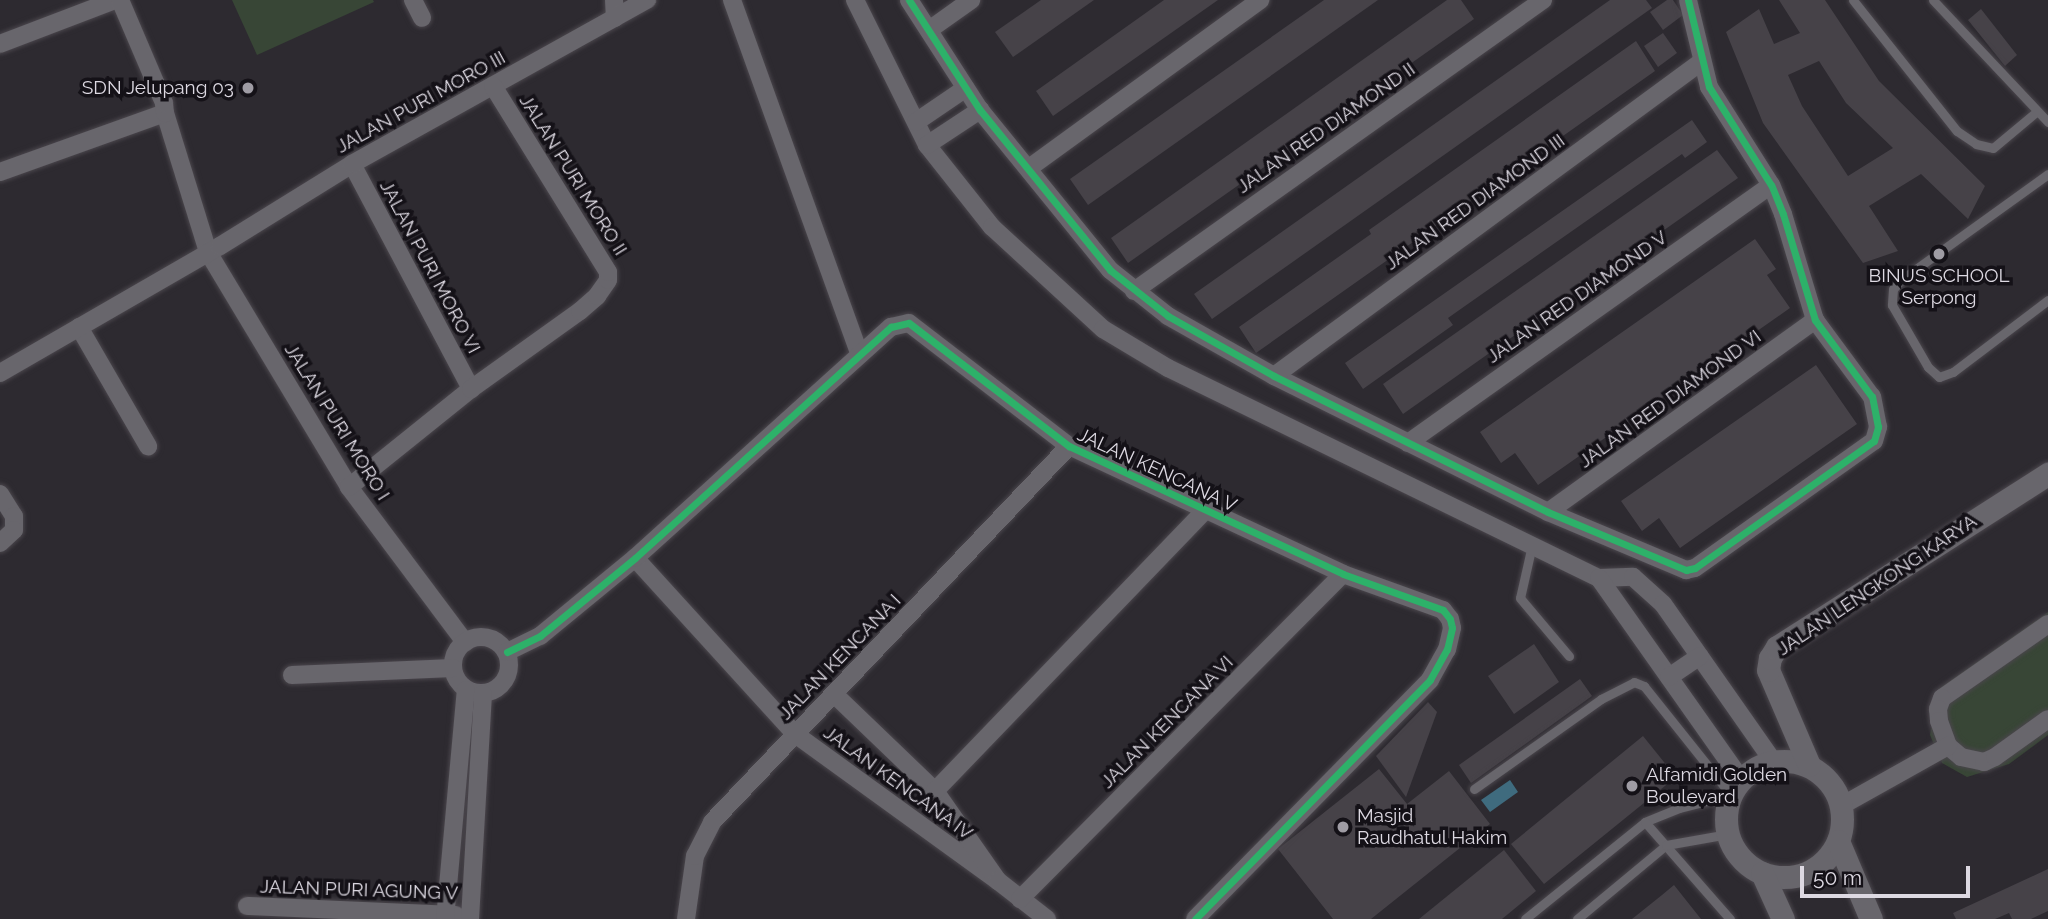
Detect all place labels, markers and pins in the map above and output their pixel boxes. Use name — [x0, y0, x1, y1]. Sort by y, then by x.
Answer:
place label: SDN Jelupang 03 — [81, 77, 234, 99]
marker: SDN Jelupang 03 — [240, 80, 256, 96]
marker: BINUS SCHOOL Serpong — [1931, 246, 1947, 262]
place label: BINUS SCHOOL Serpong — [1869, 265, 2009, 309]
place label: Alfamidi Golden Boulevard — [1646, 764, 1787, 808]
marker: Alfamidi Golden Boulevard — [1624, 778, 1640, 794]
place label: Masjid Raudhatul Hakim — [1357, 805, 1508, 849]
marker: Masjid Raudhatul Hakim — [1335, 819, 1351, 835]

